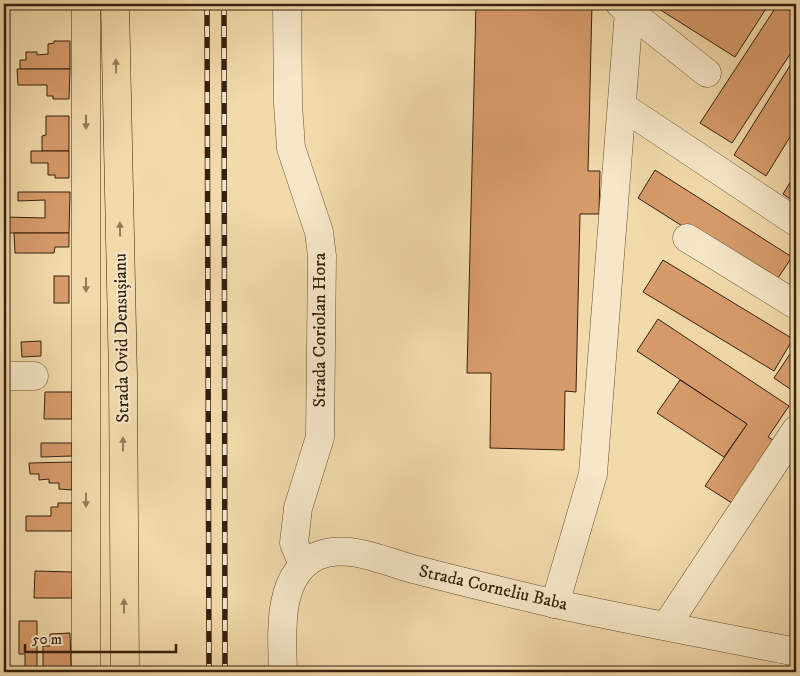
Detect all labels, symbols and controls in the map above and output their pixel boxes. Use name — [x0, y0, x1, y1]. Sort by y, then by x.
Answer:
one-way arrow — [112, 58, 120, 74]
one-way arrow — [82, 115, 90, 131]
one-way arrow — [116, 220, 124, 236]
street label: Strada Coriolan Hora — [309, 252, 331, 407]
street label: Strada Ovid Densușianu — [110, 253, 134, 423]
one-way arrow — [82, 277, 90, 293]
one-way arrow — [119, 435, 127, 451]
one-way arrow — [82, 492, 90, 508]
street label: Strada Corneliu Baba — [417, 560, 570, 616]
one-way arrow — [120, 598, 128, 614]
scale bar — [25, 621, 176, 653]
text: 50 m — [32, 630, 62, 649]

